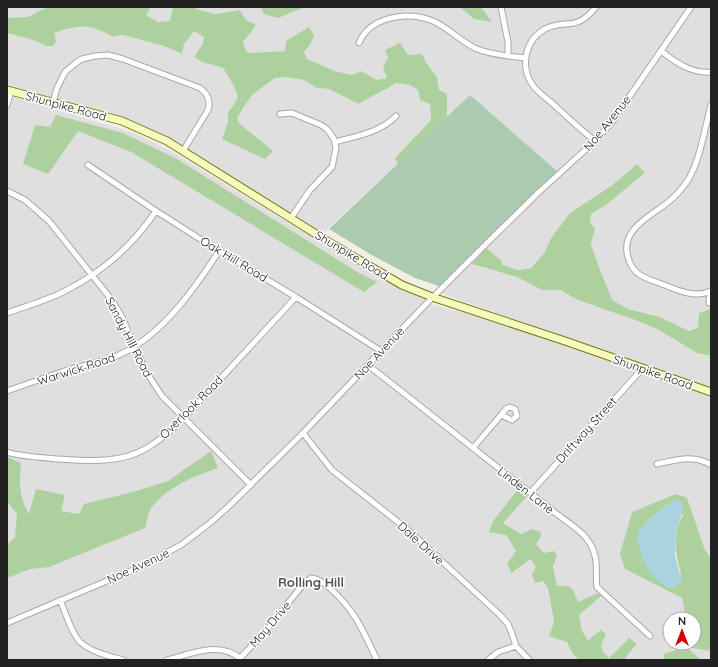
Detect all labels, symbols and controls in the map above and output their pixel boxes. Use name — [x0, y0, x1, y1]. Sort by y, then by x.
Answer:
street label: Shunpike Road — [24, 88, 108, 124]
street label: Noe Avenue — [580, 92, 634, 154]
street label: Shunpike Road — [312, 227, 392, 283]
street label: Oak Hill Road — [198, 233, 270, 285]
street label: Sandy Hill Road — [102, 294, 156, 380]
street label: Noe Avenue — [351, 323, 408, 383]
street label: Warwick Road — [35, 349, 117, 389]
street label: Shunpike Road — [611, 351, 695, 393]
street label: Overlook Road — [156, 372, 226, 442]
street label: Driftway Street — [552, 394, 620, 466]
street label: Linden Lane — [495, 463, 557, 517]
street label: Dale Drive — [395, 518, 448, 568]
street label: Noe Avenue — [104, 545, 172, 587]
district label: Rolling Hill — [278, 574, 344, 590]
street label: May Drive — [246, 598, 294, 650]
north arrow — [662, 611, 702, 651]
text: N — [678, 614, 686, 628]

